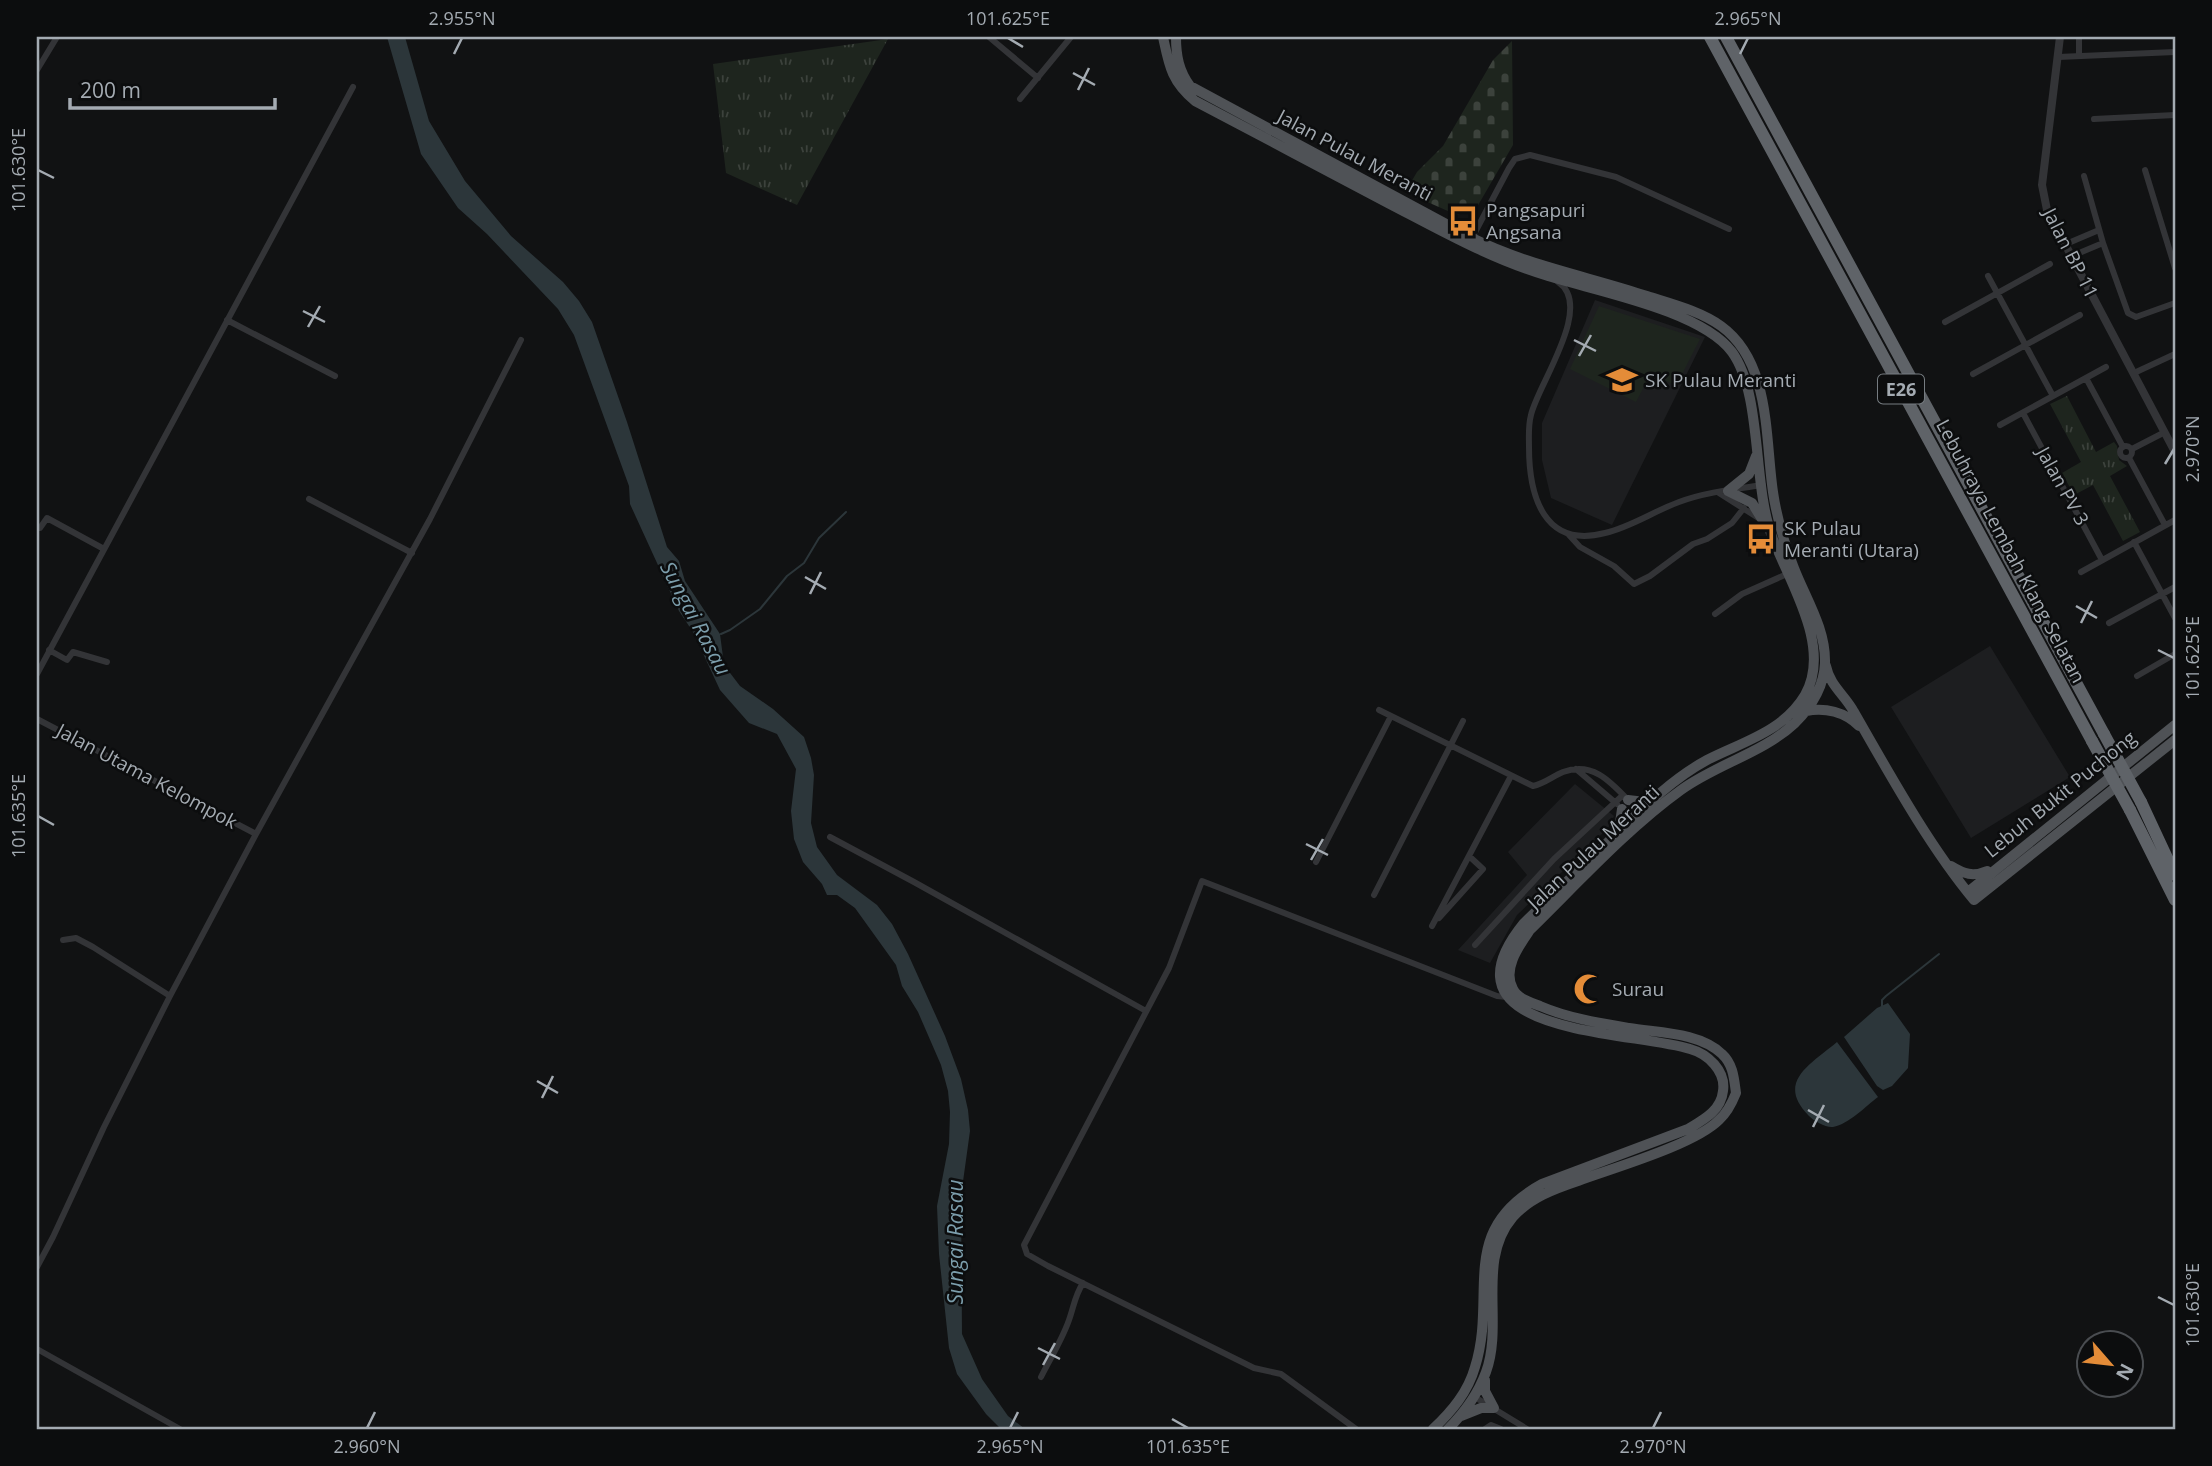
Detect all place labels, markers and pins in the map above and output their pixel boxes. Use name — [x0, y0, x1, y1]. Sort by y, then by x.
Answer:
place label: Pangsapuri Angsana — [1486, 197, 1585, 245]
bus stop icon: Pangsapuri Angsana — [1446, 204, 1480, 238]
school or university icon: SK Pulau Meranti — [1605, 363, 1639, 397]
place label: SK Pulau Meranti — [1645, 367, 1796, 393]
place label: SK Pulau Meranti (Utara) — [1784, 515, 1919, 563]
bus stop icon: SK Pulau Meranti (Utara) — [1744, 522, 1778, 556]
mosque icon: Surau — [1572, 972, 1606, 1006]
place label: Surau — [1612, 976, 1664, 1002]

